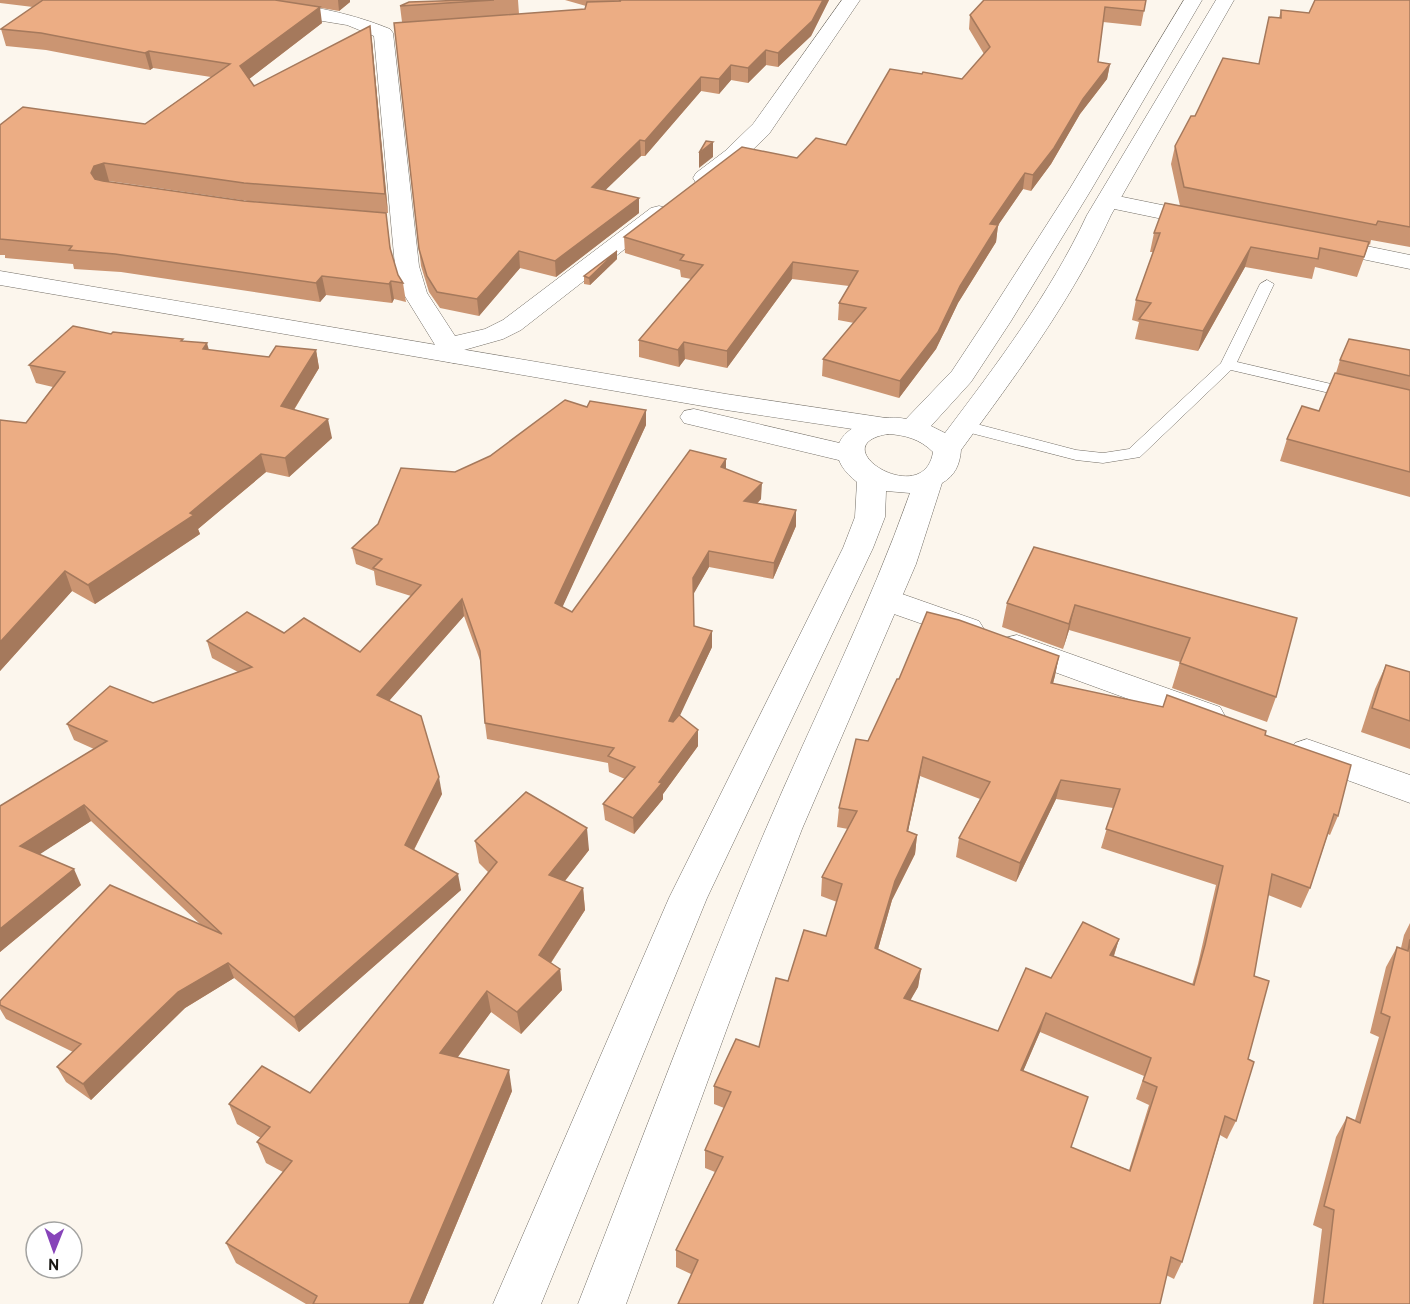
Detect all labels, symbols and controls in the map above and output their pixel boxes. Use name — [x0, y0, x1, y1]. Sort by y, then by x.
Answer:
north arrow — [24, 1220, 84, 1280]
text: N — [48, 1253, 60, 1273]

